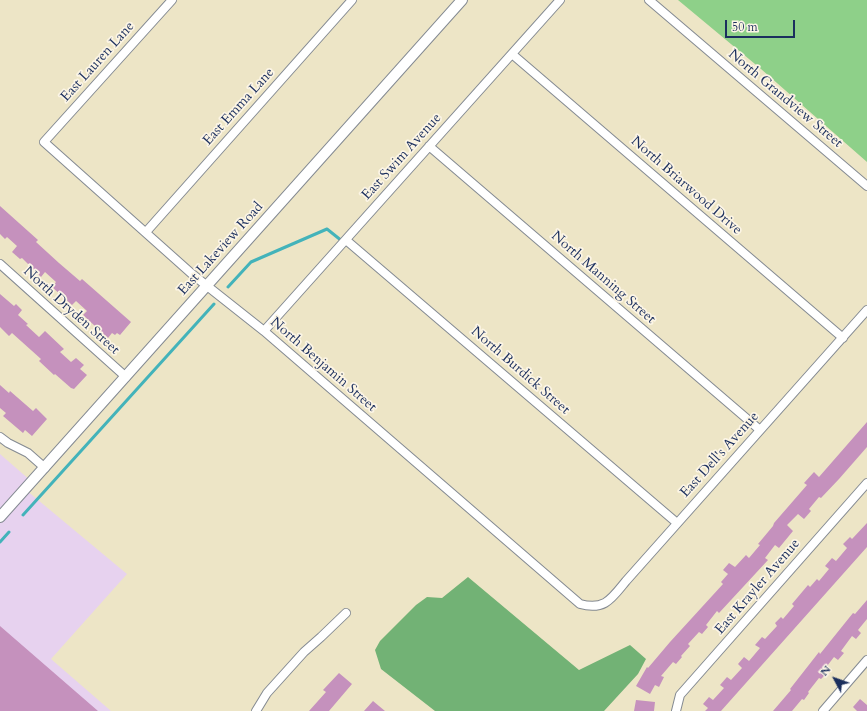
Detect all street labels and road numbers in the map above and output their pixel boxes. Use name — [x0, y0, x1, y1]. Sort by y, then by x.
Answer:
street label: East Lauren Lane — [58, 19, 138, 105]
street label: North Grandview Street — [724, 46, 846, 152]
street label: East Emma Lane — [200, 65, 278, 149]
street label: East Swim Avenue — [359, 110, 445, 204]
street label: North Briarwood Drive — [627, 133, 745, 239]
street label: East Lakeview Road — [175, 199, 267, 299]
street label: North Manning Street — [547, 228, 659, 328]
street label: North Dryden Street — [19, 263, 123, 359]
street label: North Benjamin Street — [266, 314, 380, 416]
street label: North Burdick Street — [467, 323, 573, 419]
street label: East Dell's Avenue — [677, 409, 763, 501]
street label: East Krayler Avenue — [712, 536, 804, 638]

